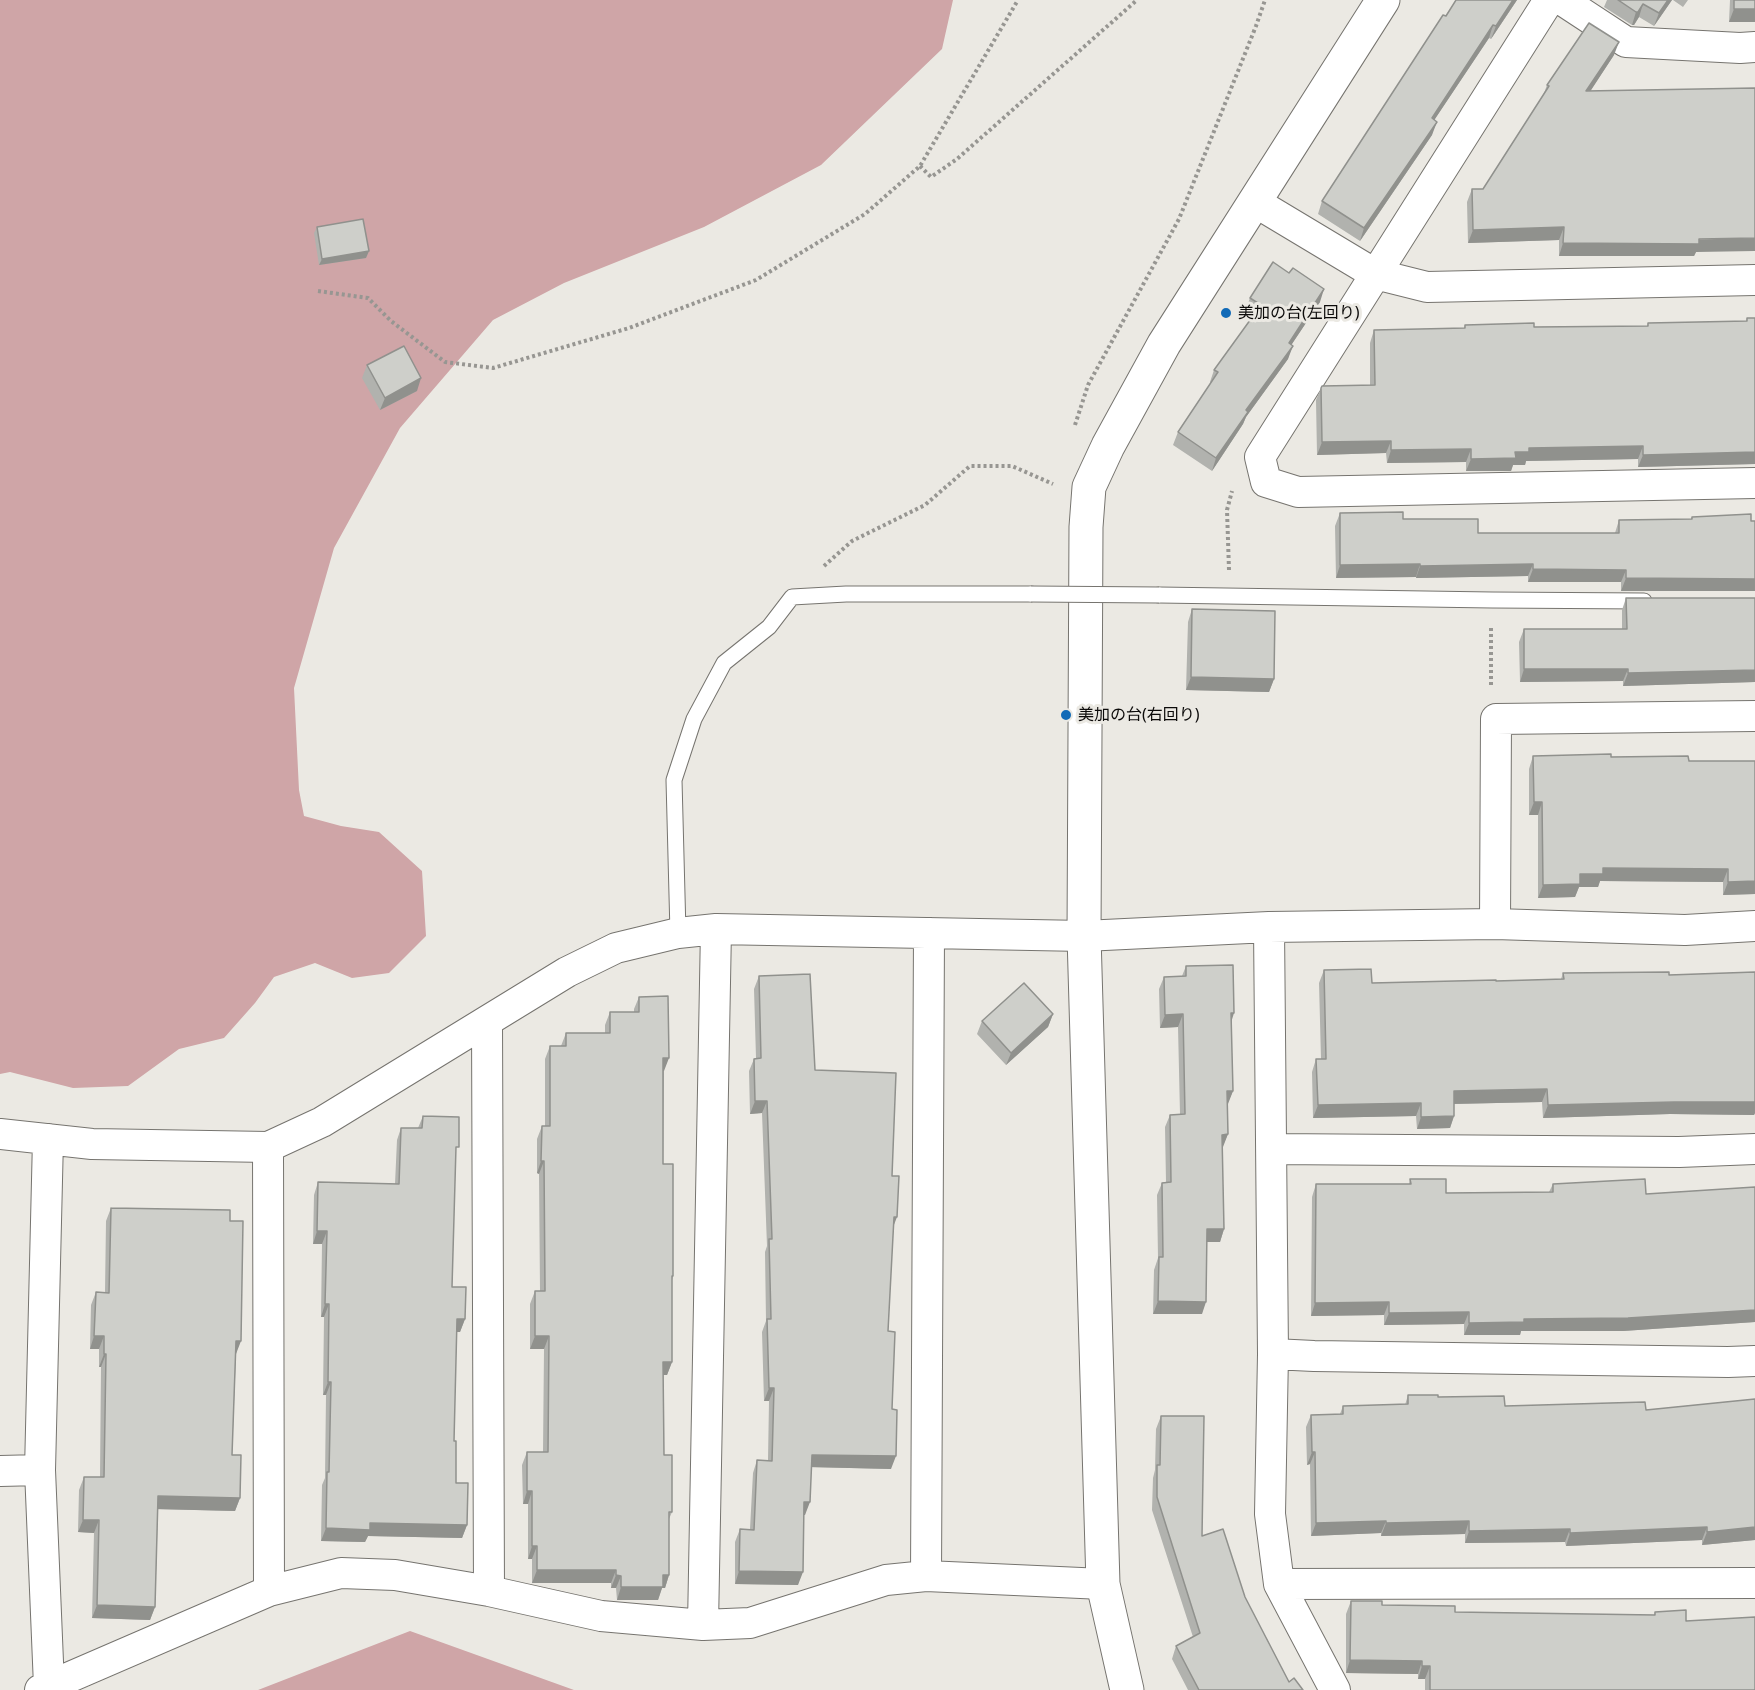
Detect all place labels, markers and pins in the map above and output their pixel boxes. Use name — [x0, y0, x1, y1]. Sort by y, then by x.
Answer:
place label: 美加の台(左回り) — [1238, 303, 1360, 323]
marker: 美加の台(左回り) — [1219, 306, 1233, 320]
place label: 美加の台(右回り) — [1078, 705, 1200, 725]
marker: 美加の台(右回り) — [1059, 708, 1073, 722]

